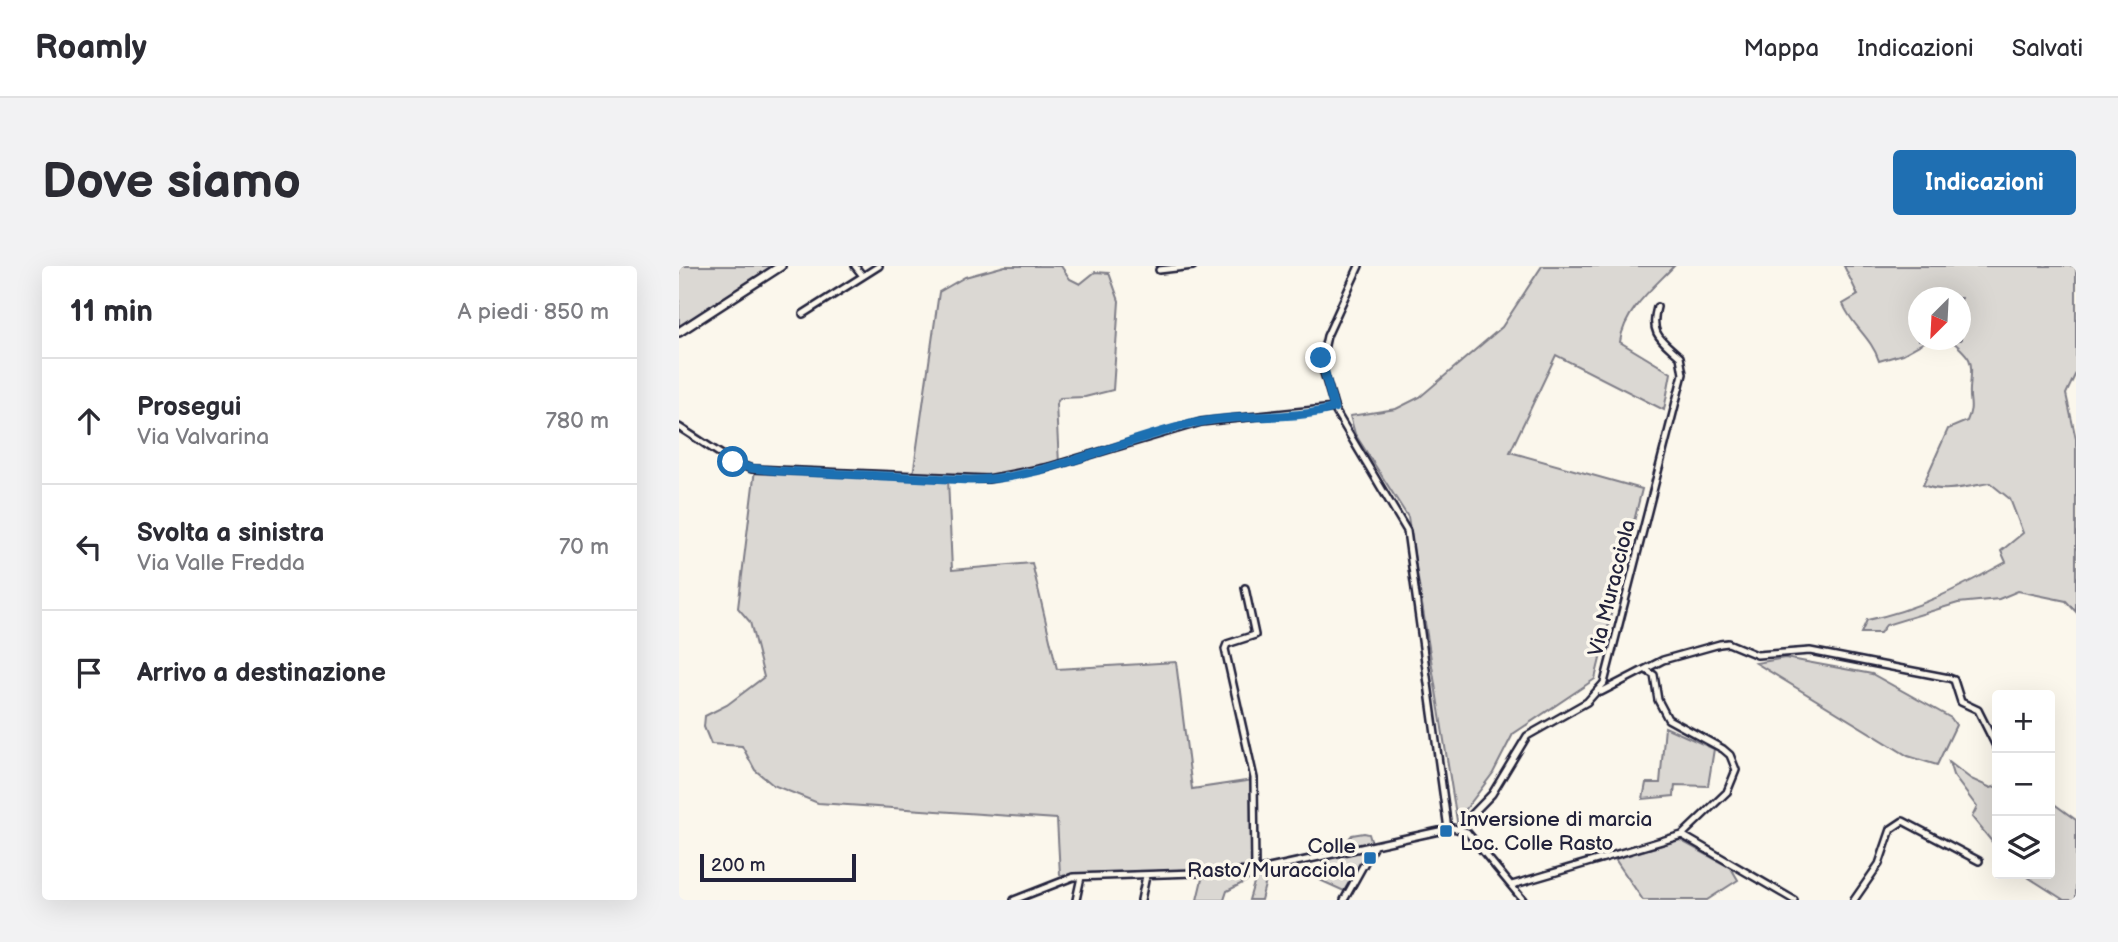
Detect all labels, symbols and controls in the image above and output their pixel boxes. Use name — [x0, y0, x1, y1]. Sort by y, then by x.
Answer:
text: Roamly — [35, 28, 147, 68]
text: Mappa — [1743, 34, 1819, 63]
text: Indicazioni — [1857, 34, 1974, 63]
text: Salvati — [2012, 34, 2083, 63]
button: Indicazioni — [1893, 150, 2076, 215]
text: Dove siamo — [42, 153, 301, 212]
north arrow — [1908, 287, 1971, 350]
text: 11 min — [70, 294, 153, 330]
text: A piedi · 850 m — [457, 298, 609, 326]
route end — [1305, 342, 1336, 373]
text: Prosegui — [137, 392, 241, 423]
icon: ahead — [70, 402, 108, 440]
text: 780 m — [546, 407, 609, 435]
text: Via Valvarina — [137, 423, 269, 451]
route start — [717, 446, 748, 477]
street label: Via Muracciola — [1583, 517, 1641, 659]
text: Svolta a sinistra — [137, 518, 324, 549]
icon: left — [70, 528, 108, 566]
text: 70 m — [559, 533, 609, 561]
text: Via Valle Fredda — [137, 549, 305, 577]
icon: arrive — [70, 654, 108, 692]
text: Arrivo a destinazione — [137, 658, 386, 689]
map controls — [1992, 690, 2055, 879]
button: + — [1992, 690, 2055, 753]
button: − — [1992, 753, 2055, 816]
place label: Inversione di marcia Loc. Colle Rasto — [1460, 807, 1652, 856]
button: layers — [1992, 816, 2055, 879]
marker: Inversione di marcia Loc. Colle Rasto — [1438, 823, 1454, 839]
place label: Colle Rasto/Muracciola — [1187, 834, 1356, 883]
marker: Colle Rasto/Muracciola — [1362, 850, 1378, 866]
scale bar — [700, 851, 856, 883]
text: 200 m — [711, 854, 765, 877]

